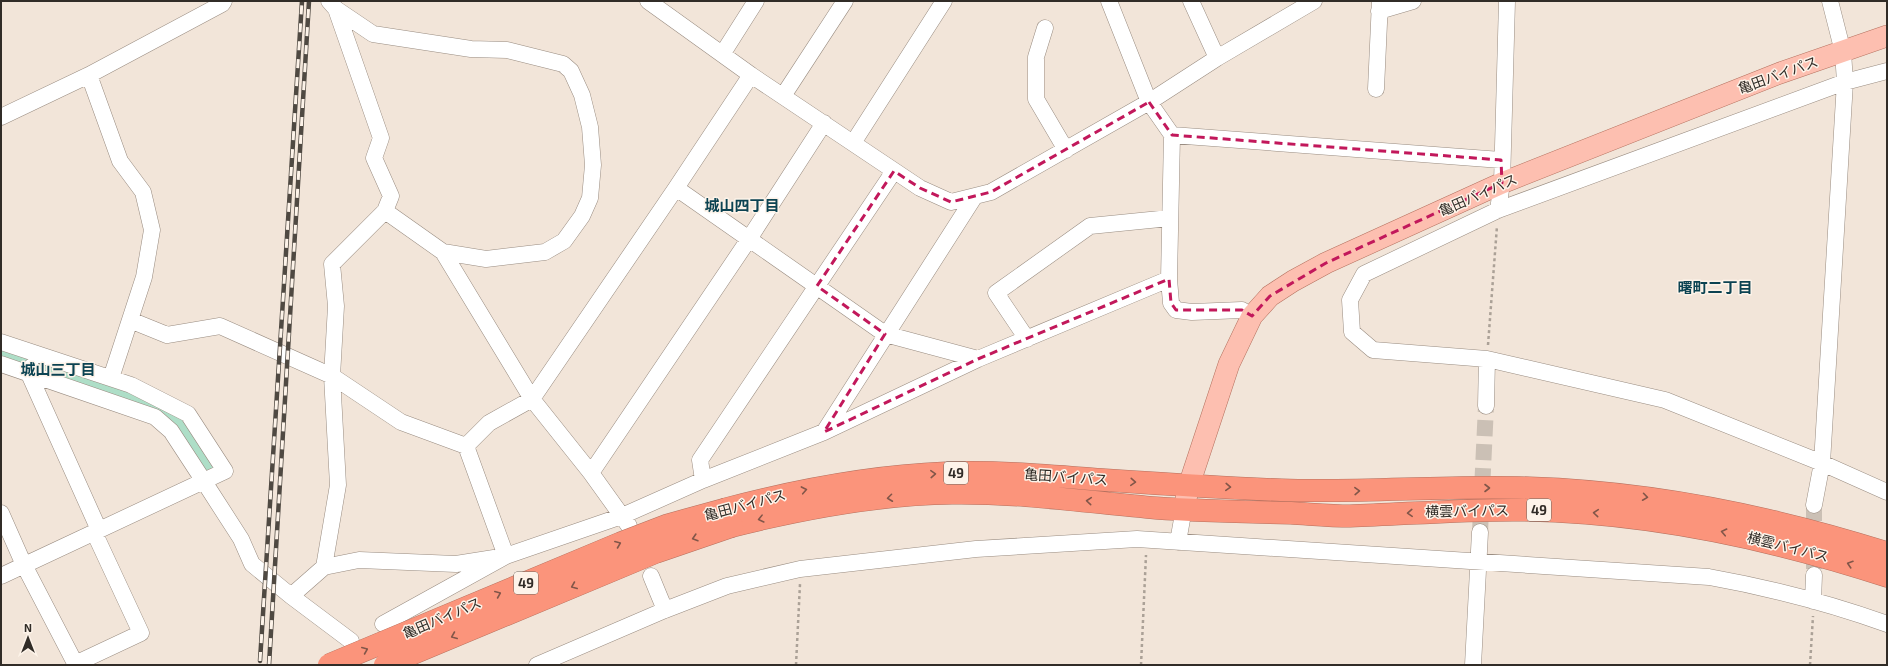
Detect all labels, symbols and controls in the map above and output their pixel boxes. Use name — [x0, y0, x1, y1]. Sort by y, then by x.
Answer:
street label: 亀田バイパス — [1736, 52, 1820, 97]
street label: 亀田バイパス — [1436, 170, 1520, 219]
district label: 城山四丁目 — [704, 196, 780, 214]
district label: 曙町二丁目 — [1677, 278, 1753, 296]
district label: 城山三丁目 — [20, 360, 96, 378]
road number: 49 — [944, 462, 968, 484]
street label: 亀田バイパス — [1024, 465, 1108, 488]
one-way arrow — [930, 470, 936, 478]
one-way arrow — [1130, 477, 1136, 486]
one-way arrow — [1225, 483, 1231, 492]
one-way arrow — [1484, 484, 1490, 492]
street label: 亀田バイパス — [702, 485, 788, 524]
one-way arrow — [801, 486, 808, 495]
one-way arrow — [1354, 487, 1360, 495]
one-way arrow — [1642, 492, 1648, 501]
one-way arrow — [887, 493, 893, 502]
one-way arrow — [1086, 497, 1092, 506]
road number: 49 — [1527, 499, 1551, 521]
street label: 横雲バイパス — [1425, 501, 1509, 520]
one-way arrow — [1407, 509, 1413, 517]
one-way arrow — [1592, 509, 1599, 518]
one-way arrow — [758, 514, 765, 523]
street label: 横雲バイパス — [1745, 528, 1831, 565]
one-way arrow — [1721, 529, 1727, 537]
one-way arrow — [691, 533, 698, 542]
one-way arrow — [614, 541, 621, 549]
one-way arrow — [1847, 560, 1854, 569]
road number: 49 — [514, 572, 538, 594]
one-way arrow — [570, 581, 578, 589]
one-way arrow — [494, 591, 501, 599]
street label: 亀田バイパス — [400, 593, 484, 642]
north arrow — [8, 618, 48, 658]
text: N — [24, 621, 32, 634]
one-way arrow — [451, 631, 458, 639]
one-way arrow — [360, 647, 368, 655]

